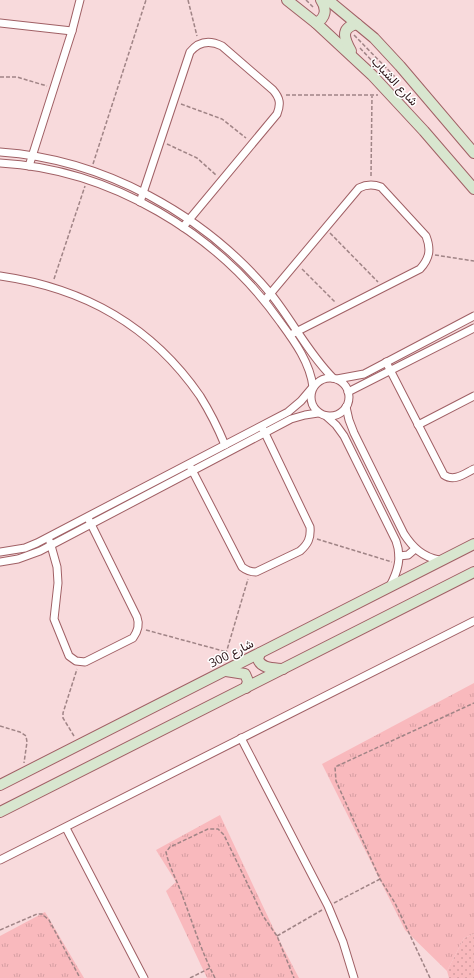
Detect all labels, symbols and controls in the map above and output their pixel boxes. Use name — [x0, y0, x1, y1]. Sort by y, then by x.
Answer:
street label: شارع الشباب — [367, 53, 422, 110]
street label: شارع 300 — [206, 635, 257, 672]

